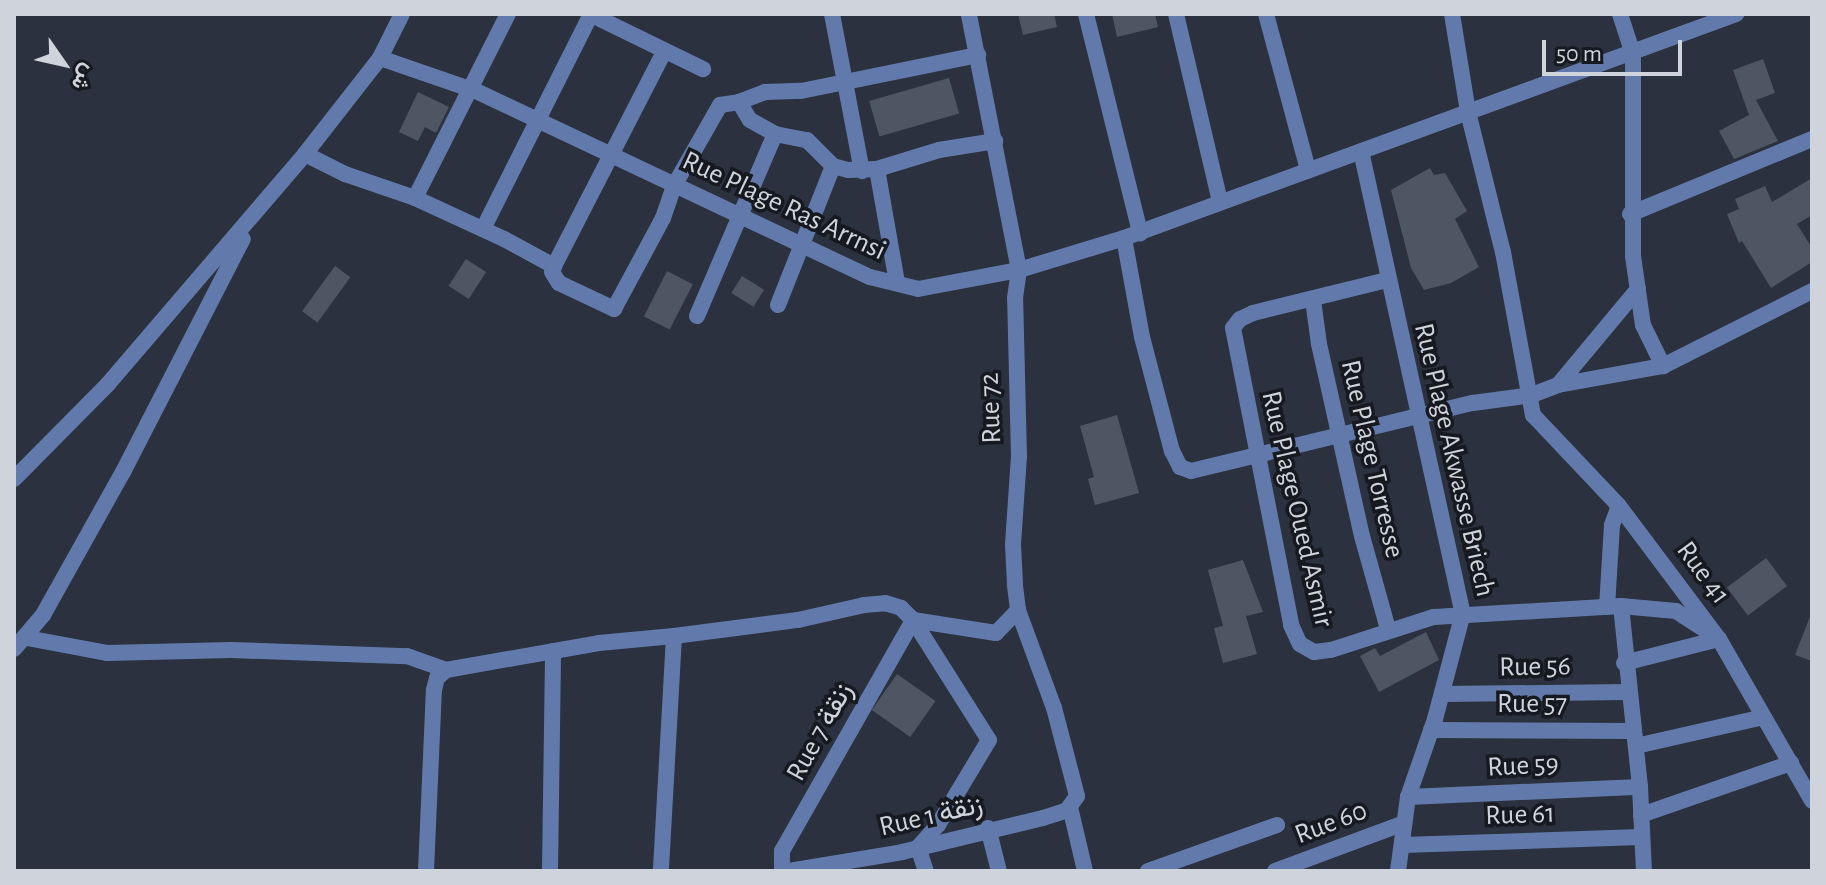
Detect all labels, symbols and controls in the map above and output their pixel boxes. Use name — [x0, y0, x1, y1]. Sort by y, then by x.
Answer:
north arrow — [24, 24, 104, 104]
scale bar — [1546, 24, 1686, 74]
text: 50 m — [1556, 42, 1602, 66]
text: ش — [67, 60, 100, 95]
street label: Rue Plage Ras Arrnsi — [677, 144, 891, 268]
street label: Rue Plage Akwasse Briech — [1406, 320, 1502, 600]
street label: Rue Plage Torresse — [1333, 357, 1411, 561]
street label: Rue 72 — [973, 372, 1009, 444]
street label: Rue Plage Oued Asmir — [1254, 388, 1340, 630]
street label: Rue 41 — [1669, 535, 1737, 611]
street label: Rue 56 — [1499, 650, 1571, 684]
street label: Rue 7 زنقة — [779, 677, 861, 787]
street label: Rue 57 — [1497, 687, 1567, 721]
street label: Rue 59 — [1486, 747, 1560, 785]
street label: Rue 1 زنقة — [876, 788, 986, 844]
street label: Rue 60 — [1290, 794, 1372, 852]
street label: Rue 61 — [1485, 797, 1555, 833]

